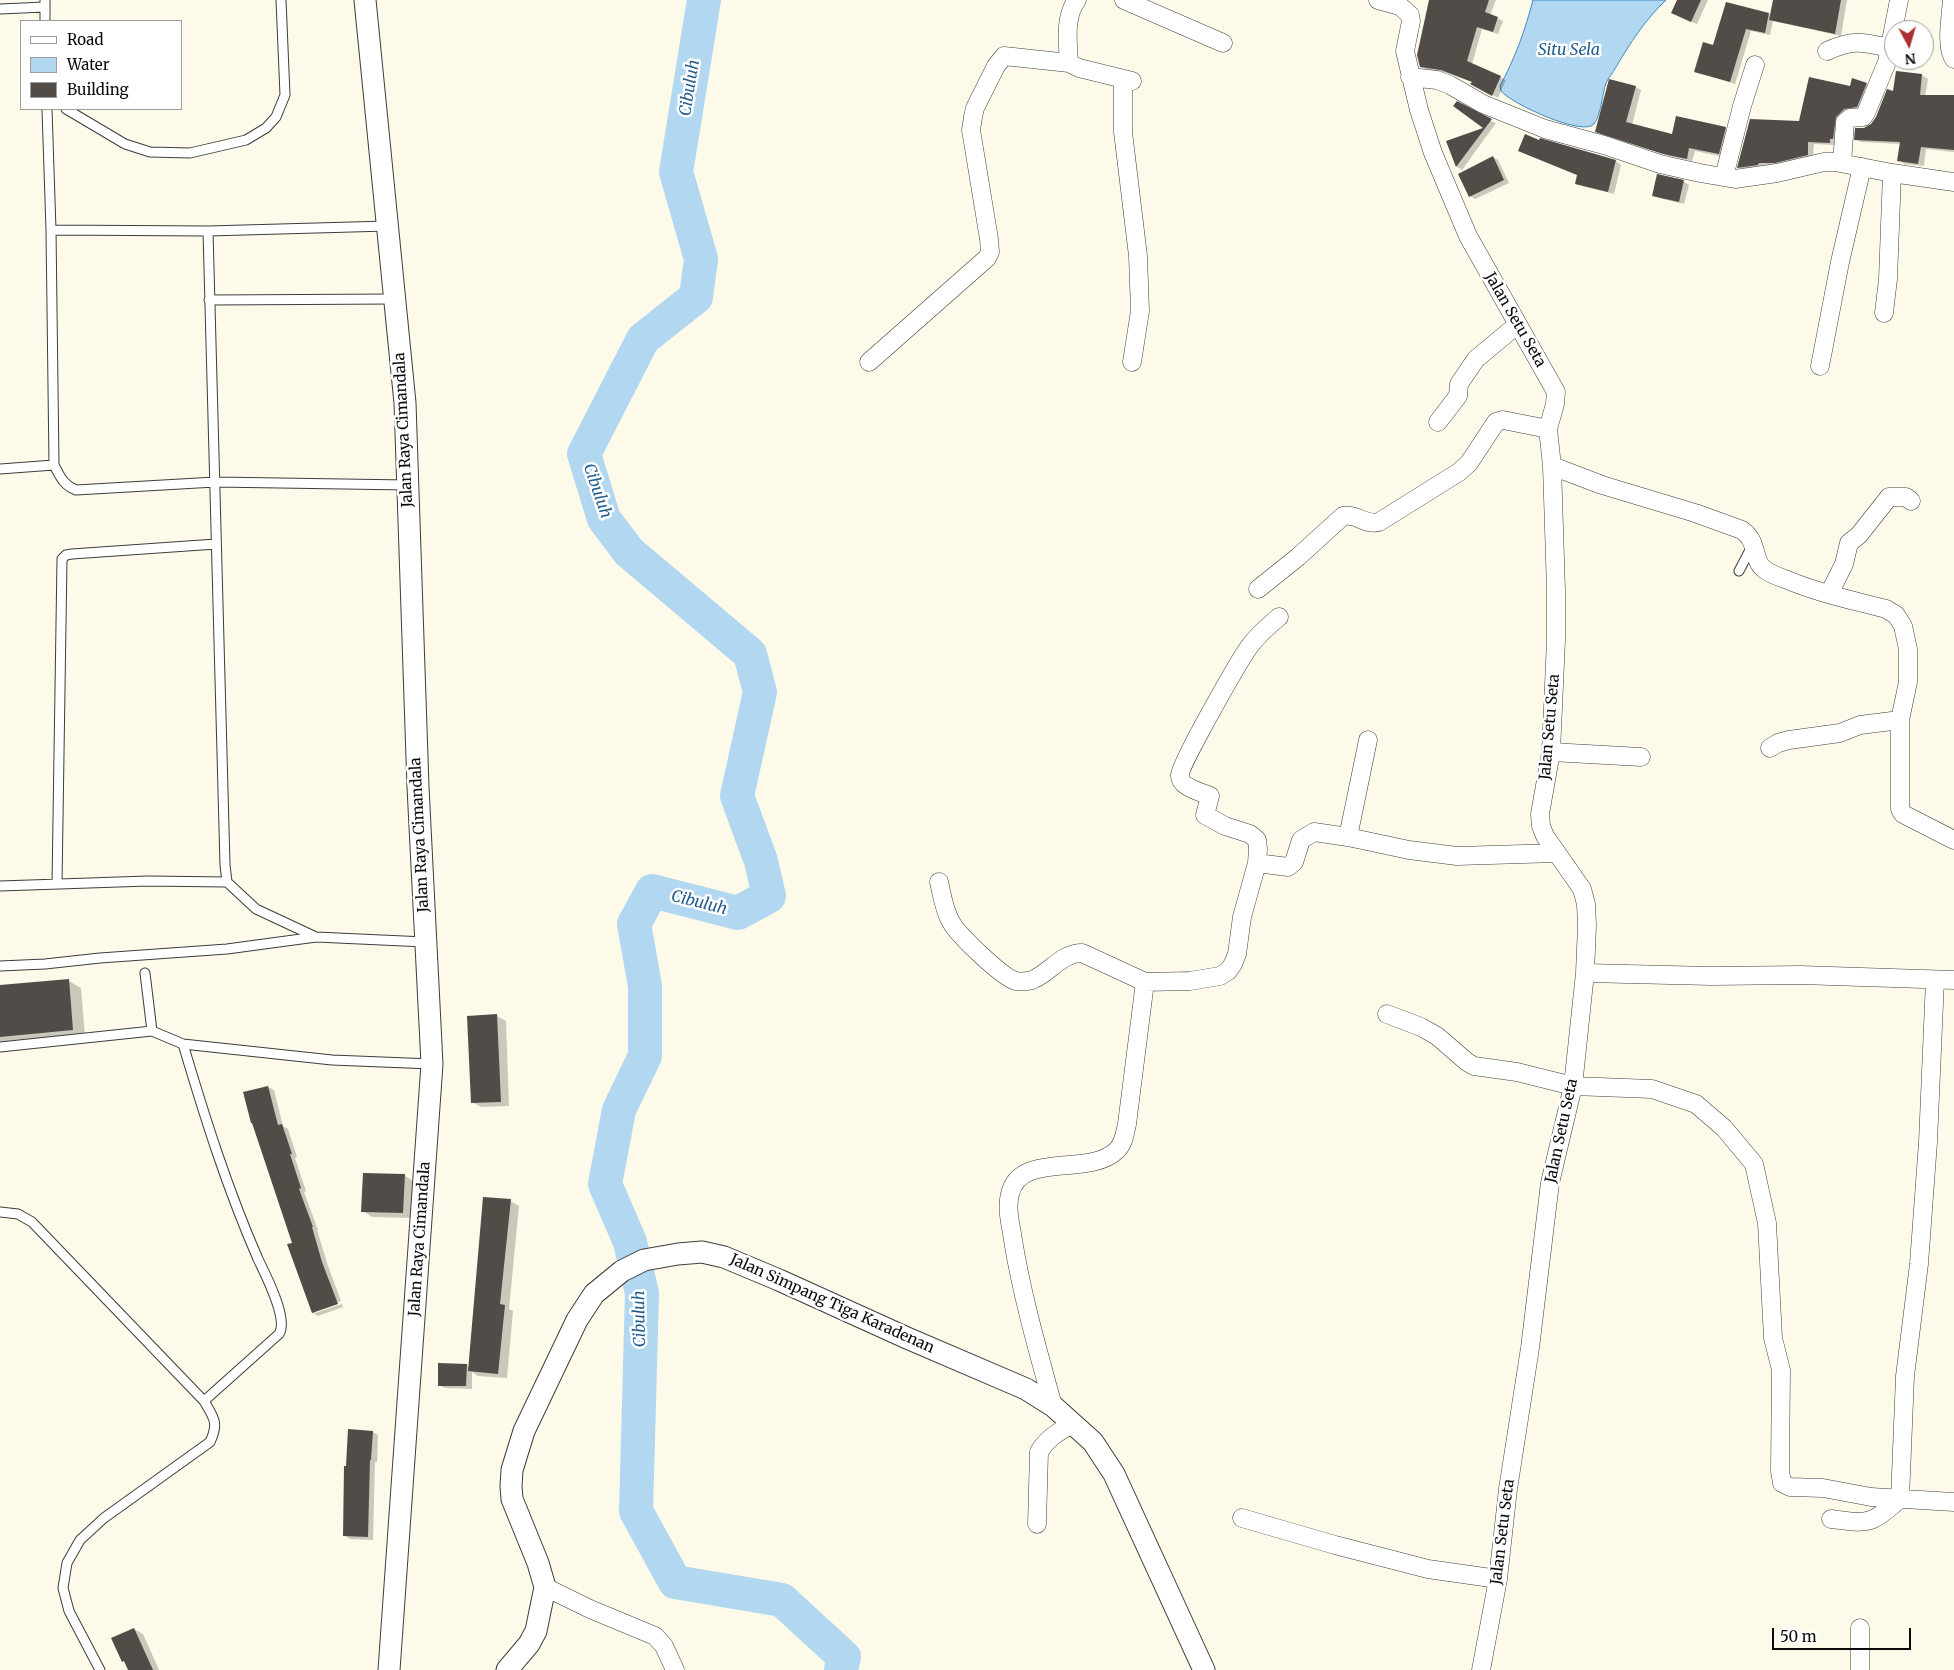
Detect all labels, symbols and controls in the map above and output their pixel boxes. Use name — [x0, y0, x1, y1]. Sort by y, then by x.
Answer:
legend — [20, 20, 182, 110]
north arrow — [1884, 20, 1934, 70]
text: Road — [67, 30, 103, 49]
water label: Situ Sela — [1538, 40, 1600, 60]
text: N — [1904, 49, 1917, 68]
text: Water — [67, 55, 109, 74]
water label: Cibuluh — [676, 58, 704, 118]
text: Building — [67, 80, 129, 99]
street label: Jalan Setu Seta — [1481, 269, 1549, 371]
street label: Jalan Raya Cimandala — [391, 352, 417, 508]
water label: Cibuluh — [579, 461, 615, 521]
street label: Jalan Setu Seta — [1536, 673, 1564, 781]
street label: Jalan Raya Cimandala — [407, 757, 433, 913]
water label: Cibuluh — [669, 887, 729, 919]
street label: Jalan Setu Seta — [1542, 1077, 1582, 1185]
street label: Jalan Raya Cimandala — [406, 1161, 434, 1317]
street label: Jalan Simpang Tiga Karadenan — [727, 1251, 937, 1357]
water label: Cibuluh — [630, 1290, 650, 1348]
street label: Jalan Setu Seta — [1488, 1478, 1518, 1586]
scale bar — [1774, 1618, 1913, 1650]
text: 50 m — [1780, 1627, 1817, 1646]

